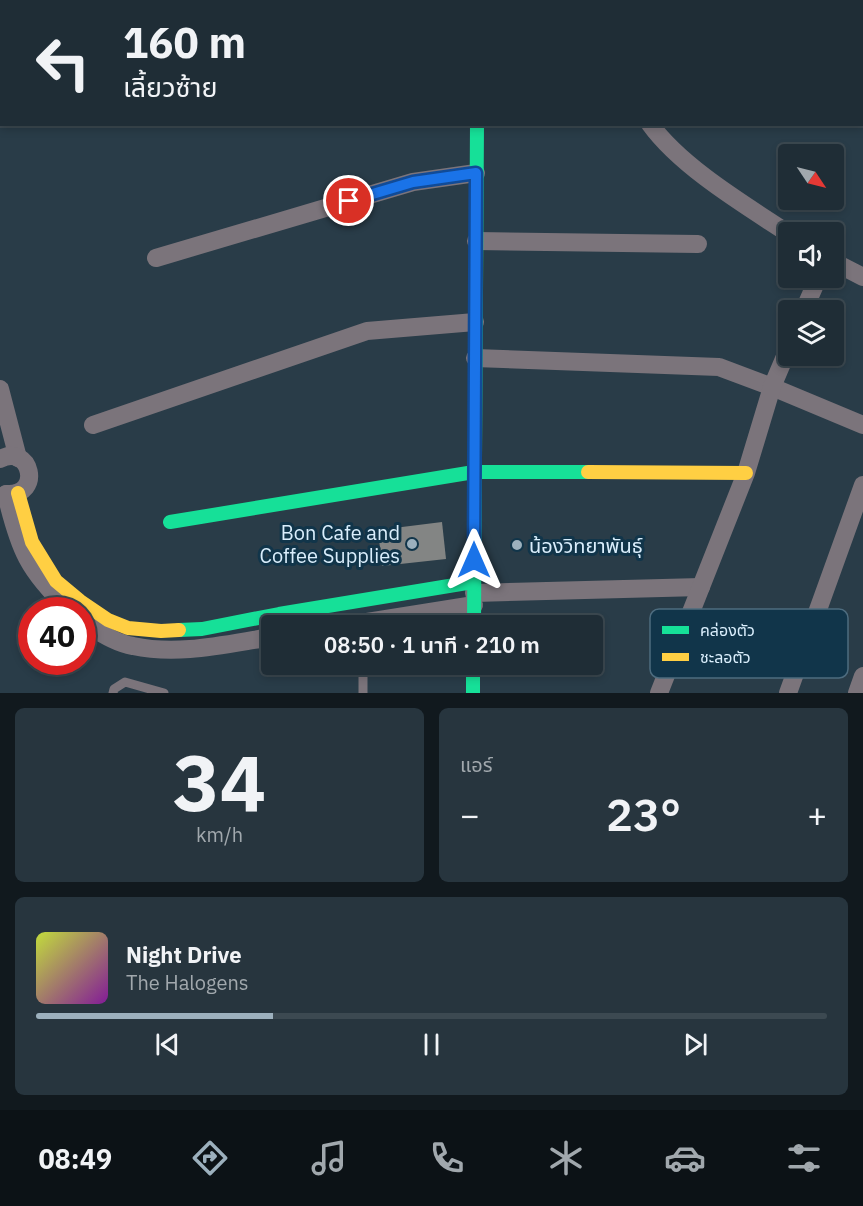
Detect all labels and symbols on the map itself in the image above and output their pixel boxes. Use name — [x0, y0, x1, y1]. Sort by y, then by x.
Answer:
north arrow — [778, 144, 844, 210]
pin — [323, 175, 374, 226]
place label: Bon Cafe and Coffee Supplies — [260, 519, 400, 569]
position arrow — [442, 528, 506, 592]
place label: น้องวิทยาพันธุ์ — [529, 532, 643, 559]
marker: Bon Cafe and Coffee Supplies — [405, 537, 419, 551]
marker: น้องวิทยาพันธุ์ — [510, 538, 524, 552]
speed limit sign: 40 — [18, 597, 96, 675]
legend — [650, 609, 848, 678]
text: คล่องตัว — [700, 620, 755, 640]
text: ชะลอตัว — [700, 647, 751, 667]

